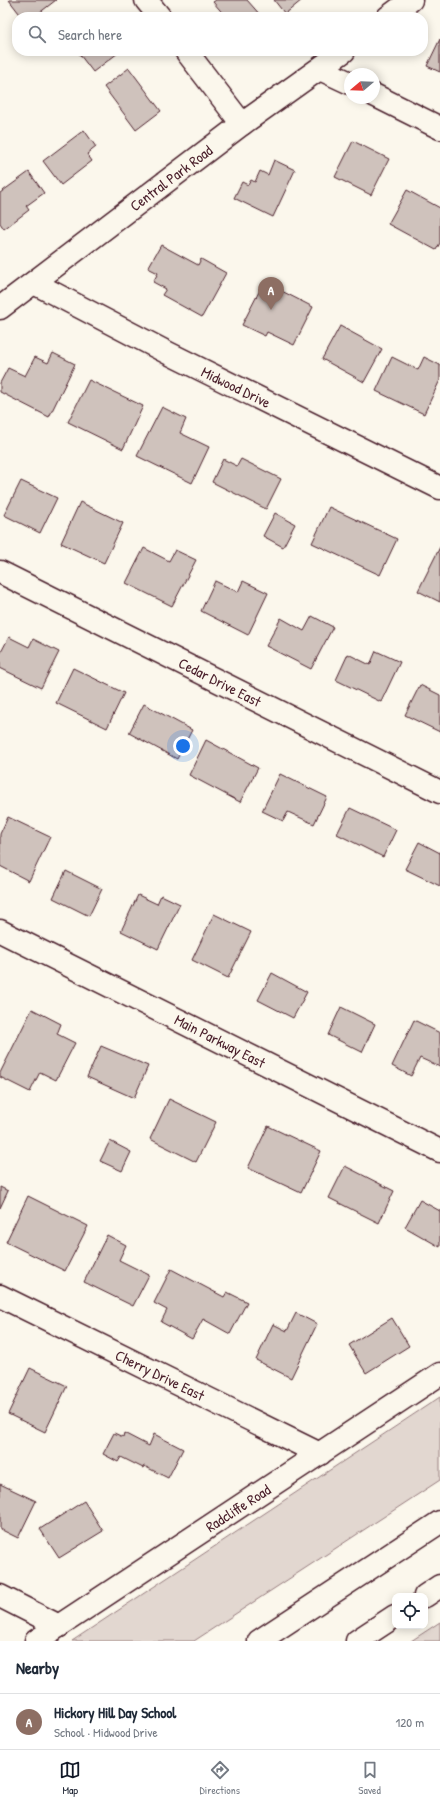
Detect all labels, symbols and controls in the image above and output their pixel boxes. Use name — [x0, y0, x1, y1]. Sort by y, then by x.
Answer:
search box — [12, 12, 428, 56]
icon: search — [26, 23, 48, 45]
text: Search here — [58, 24, 122, 45]
north arrow — [344, 68, 380, 104]
street label: Central Park Road — [125, 140, 217, 216]
pin: A — [258, 277, 284, 310]
street label: Midwood Drive — [198, 361, 274, 413]
street label: Cedar Drive East — [175, 652, 266, 712]
your location — [173, 736, 193, 756]
street label: Main Parkway East — [171, 1009, 270, 1073]
street label: Cherry Drive East — [112, 1344, 209, 1406]
street label: Radcliffe Road — [201, 1479, 275, 1537]
map controls — [392, 1593, 428, 1629]
button: locate — [392, 1593, 428, 1629]
text: Nearby — [16, 1656, 59, 1679]
text: Hickory Hill Day School — [54, 1702, 176, 1723]
text: A — [26, 1713, 32, 1731]
text: 120 m — [396, 1713, 424, 1731]
text: School · Midwood Drive — [54, 1723, 158, 1741]
tab: Map — [59, 1759, 81, 1797]
tab: Directions — [200, 1759, 240, 1797]
tab: Saved — [358, 1759, 381, 1797]

